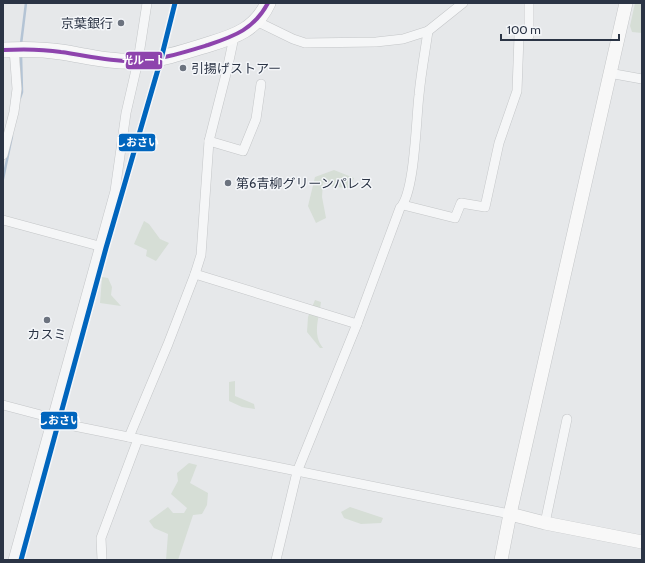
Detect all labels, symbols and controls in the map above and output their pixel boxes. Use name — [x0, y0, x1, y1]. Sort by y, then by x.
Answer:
place label: 京葉銀行 — [61, 15, 113, 31]
scale bar — [501, 16, 619, 42]
marker: 京葉銀行 — [116, 18, 126, 28]
text: 100 m — [507, 22, 541, 37]
line badge: 光ルート — [125, 51, 163, 70]
text: 光ルート — [122, 53, 166, 67]
place label: 引揚げストアー — [191, 60, 281, 76]
marker: 引揚げストアー — [178, 63, 188, 73]
line badge: しおさい — [118, 133, 156, 152]
text: しおさい — [115, 135, 159, 149]
place label: 第6青柳グリーンパレス — [236, 175, 373, 191]
marker: 第6青柳グリーンパレス — [223, 178, 233, 188]
marker: カスミ — [42, 315, 52, 325]
place label: カスミ — [27, 326, 67, 342]
line badge: しおさい — [40, 411, 78, 430]
text: しおさい — [37, 413, 81, 427]

